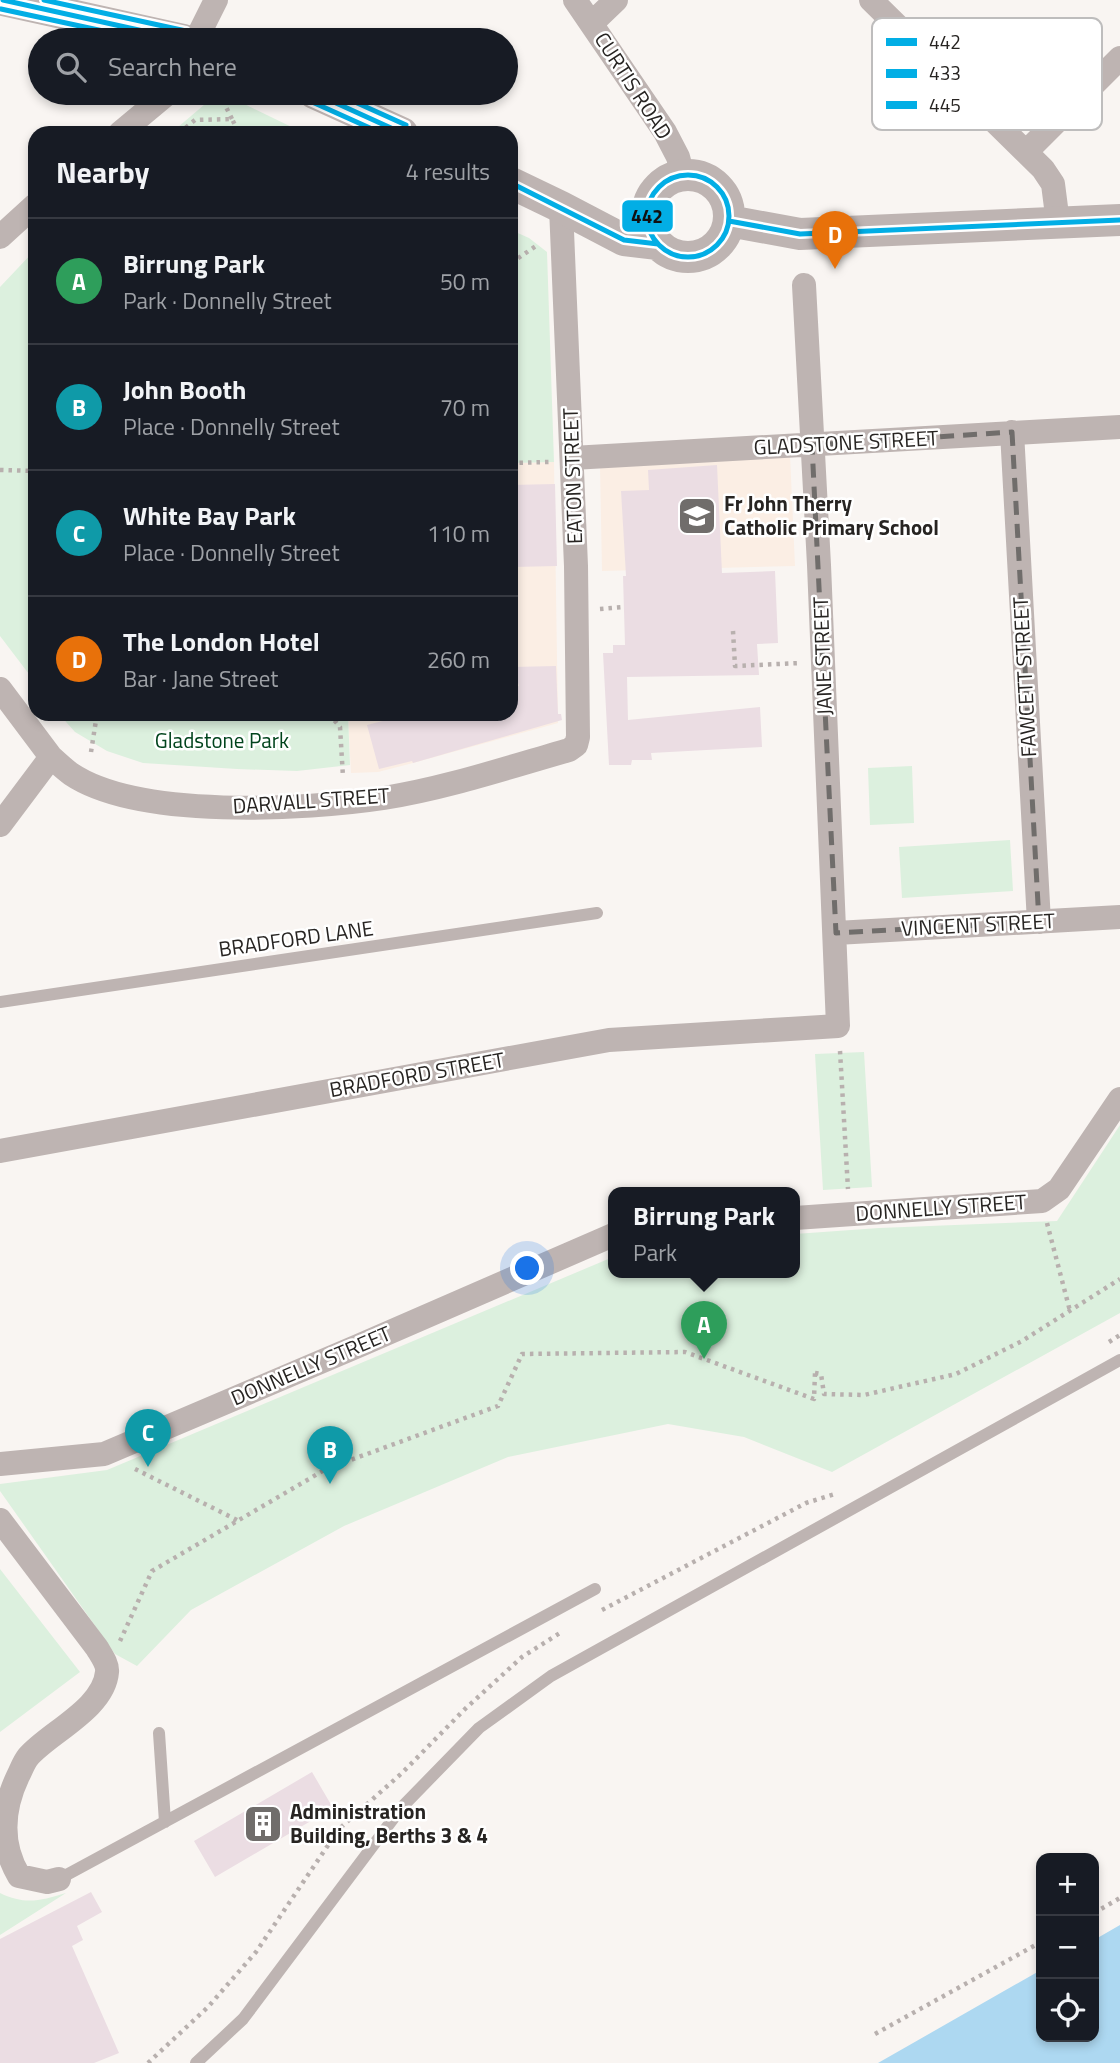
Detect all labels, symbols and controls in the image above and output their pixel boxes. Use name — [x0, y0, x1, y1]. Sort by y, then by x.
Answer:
legend — [872, 18, 1102, 130]
street label: CURTIS ROAD — [587, 25, 681, 146]
text: 442 — [929, 27, 961, 56]
search box — [28, 28, 518, 105]
text: Search here — [108, 47, 237, 86]
icon: search — [52, 48, 90, 86]
text: 433 — [929, 58, 961, 87]
text: 445 — [929, 90, 961, 119]
text: Nearby — [56, 149, 149, 195]
text: 4 results — [406, 154, 490, 189]
line badge: 442 — [621, 199, 674, 233]
text: 442 — [631, 201, 663, 230]
pin: D — [812, 211, 858, 269]
text: Birrung Park — [123, 244, 265, 283]
text: A — [72, 264, 86, 299]
text: 50 m — [440, 264, 490, 299]
text: Park · Donnelly Street — [123, 283, 332, 318]
text: John Booth — [123, 370, 246, 409]
text: B — [72, 390, 86, 425]
text: 70 m — [440, 390, 490, 425]
street label: EATON STREET — [554, 407, 590, 545]
text: Place · Donnelly Street — [123, 409, 339, 444]
street label: GLADSTONE STREET — [753, 421, 939, 463]
place label: Fr John Therry Catholic Primary School — [724, 487, 939, 543]
school or university icon: Fr John Therry Catholic Primary School — [676, 495, 718, 537]
text: White Bay Park — [123, 496, 296, 535]
text: C — [73, 516, 85, 551]
text: 110 m — [427, 516, 490, 551]
text: Place · Donnelly Street — [123, 535, 339, 570]
street label: JANE STREET — [804, 596, 840, 716]
street label: FAWCETT STREET — [1004, 596, 1044, 758]
text: The London Hotel — [123, 622, 320, 661]
text: D — [72, 642, 86, 677]
text: 260 m — [427, 642, 490, 677]
text: Bar · Jane Street — [123, 661, 278, 696]
park label: Gladstone Park — [155, 724, 289, 756]
street label: DARVALL STREET — [231, 779, 390, 821]
street label: VINCENT STREET — [900, 904, 1056, 944]
street label: BRADFORD LANE — [216, 911, 375, 965]
street label: BRADFORD STREET — [327, 1043, 507, 1105]
street label: DONNELLY STREET — [854, 1185, 1027, 1229]
popup — [608, 1187, 800, 1278]
text: Birrung Park — [633, 1196, 775, 1235]
text: Park — [633, 1235, 677, 1270]
your location — [510, 1251, 544, 1285]
pin: A — [681, 1301, 727, 1359]
street label: DONNELLY STREET — [226, 1317, 396, 1413]
pin: C — [125, 1409, 171, 1467]
pin: B — [307, 1426, 353, 1484]
place label: Administration Building, Berths 3 & 4 — [290, 1795, 488, 1851]
building icon: Administration Building, Berths 3 & 4 — [242, 1803, 284, 1845]
map controls — [1036, 1853, 1099, 2042]
button: + — [1036, 1853, 1099, 1916]
button: − — [1036, 1916, 1099, 1979]
button: locate — [1036, 1979, 1099, 2042]

